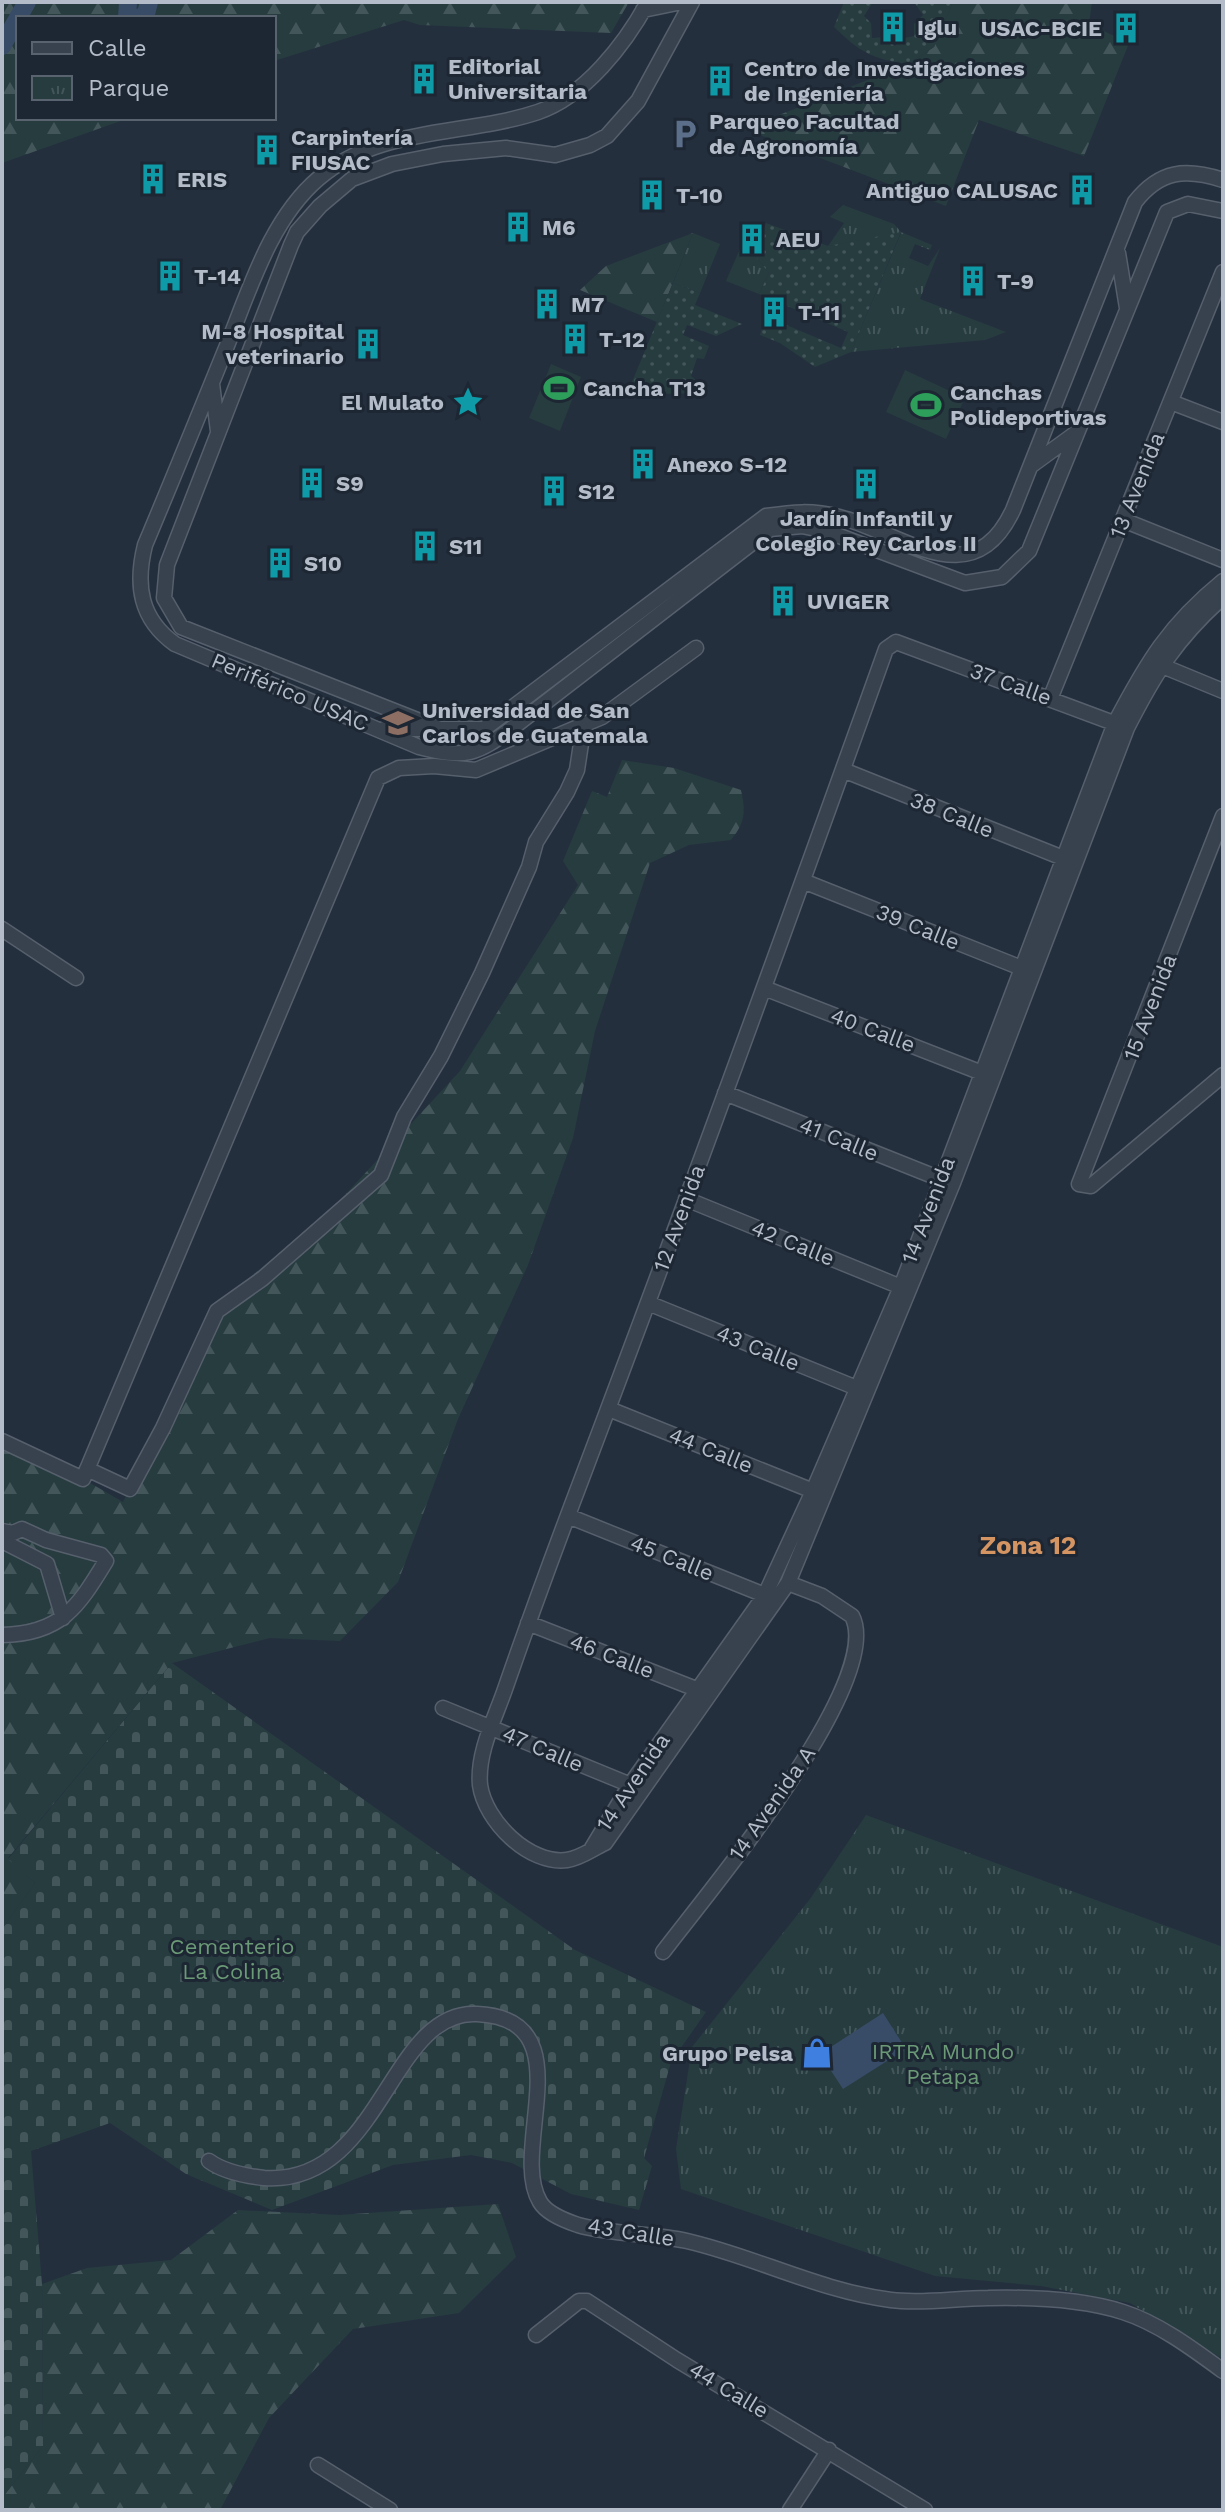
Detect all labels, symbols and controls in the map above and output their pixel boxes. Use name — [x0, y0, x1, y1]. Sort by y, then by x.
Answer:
building icon: Iglu — [876, 10, 910, 44]
building icon: USAC-BCIE — [1109, 11, 1143, 45]
place label: Iglu — [917, 15, 957, 40]
legend — [16, 16, 276, 120]
place label: USAC-BCIE — [981, 16, 1102, 41]
text: Calle — [88, 34, 147, 62]
place label: Editorial Universitaria — [448, 54, 587, 104]
place label: Centro de Investigaciones de Ingeniería — [744, 56, 1025, 106]
building icon: Editorial Universitaria — [407, 62, 441, 96]
building icon: Centro de Investigaciones de Ingeniería — [703, 64, 737, 98]
text: Parque — [88, 74, 169, 102]
place label: Parqueo Facultad de Agronomía — [709, 109, 900, 159]
parking icon: Parqueo Facultad de Agronomía — [668, 117, 702, 151]
place label: Carpintería FIUSAC — [291, 125, 413, 175]
building icon: Carpintería FIUSAC — [250, 133, 284, 167]
building icon: ERIS — [136, 162, 170, 196]
place label: ERIS — [177, 167, 227, 192]
building icon: Antiguo CALUSAC — [1065, 173, 1099, 207]
building icon: T-10 — [635, 178, 669, 212]
place label: Antiguo CALUSAC — [866, 178, 1058, 203]
place label: T-10 — [676, 183, 723, 208]
building icon: M6 — [501, 210, 535, 244]
place label: M6 — [542, 215, 576, 240]
building icon: AEU — [735, 222, 769, 256]
place label: AEU — [776, 227, 820, 252]
building icon: T-14 — [153, 259, 187, 293]
place label: T-14 — [194, 264, 241, 289]
building icon: T-9 — [956, 264, 990, 298]
place label: T-9 — [997, 269, 1034, 294]
building icon: M7 — [530, 287, 564, 321]
place label: M7 — [571, 292, 604, 317]
building icon: T-11 — [757, 295, 791, 329]
place label: T-11 — [798, 300, 840, 325]
place label: M-8 Hospital veterinario — [201, 319, 345, 369]
building icon: T-12 — [558, 322, 592, 356]
building icon: M-8 Hospital veterinario — [351, 327, 385, 361]
place label: T-12 — [599, 327, 645, 352]
sports icon: Cancha T13 — [542, 371, 576, 405]
place label: Cancha T13 — [583, 376, 706, 401]
place label: Canchas Polideportivas — [950, 380, 1107, 430]
place icon: El Mulato — [451, 385, 485, 419]
sports icon: Canchas Polideportivas — [909, 388, 943, 422]
place label: El Mulato — [341, 390, 444, 415]
street label: 13 Avenida — [1104, 429, 1170, 541]
building icon: Anexo S-12 — [626, 447, 660, 481]
place label: Anexo S-12 — [667, 452, 787, 477]
building icon: S9 — [295, 466, 329, 500]
building icon: Jardín Infantil y Colegio Rey Carlos II — [849, 467, 883, 501]
place label: S9 — [336, 471, 364, 496]
building icon: S12 — [537, 474, 571, 508]
place label: S12 — [578, 479, 615, 504]
place label: Jardín Infantil y Colegio Rey Carlos II — [755, 506, 977, 556]
building icon: S11 — [408, 529, 442, 563]
place label: S11 — [449, 534, 482, 559]
building icon: S10 — [263, 546, 297, 580]
place label: S10 — [304, 551, 342, 576]
building icon: UVIGER — [766, 584, 800, 618]
place label: UVIGER — [807, 589, 890, 614]
street label: Periférico USAC — [208, 648, 372, 736]
street label: 37 Calle — [967, 658, 1055, 710]
place label: Universidad de San Carlos de Guatemala — [422, 698, 648, 748]
school or university icon: Universidad de San Carlos de Guatemala — [381, 706, 415, 740]
street label: 38 Calle — [907, 787, 997, 843]
street label: 39 Calle — [873, 899, 963, 955]
street label: 15 Avenida — [1118, 950, 1182, 1064]
street label: 40 Calle — [827, 1003, 919, 1057]
street label: 41 Calle — [796, 1112, 882, 1166]
street label: 14 Avenida — [896, 1153, 960, 1267]
street label: 12 Avenida — [648, 1161, 710, 1275]
street label: 42 Calle — [748, 1215, 838, 1271]
street label: 43 Calle — [713, 1320, 803, 1376]
street label: 44 Calle — [665, 1422, 757, 1478]
street label: 45 Calle — [627, 1530, 717, 1586]
district label: Zona 12 — [980, 1530, 1076, 1560]
street label: 46 Calle — [566, 1629, 658, 1683]
street label: 47 Calle — [499, 1721, 587, 1777]
street label: 14 Avenida — [591, 1728, 675, 1836]
street label: 14 Avenida A — [724, 1741, 820, 1865]
park label: Cementerio La Colina — [170, 1934, 294, 1984]
shop icon: Grupo Pelsa — [800, 2036, 834, 2070]
park label: IRTRA Mundo Petapa — [872, 2039, 1014, 2089]
place label: Grupo Pelsa — [662, 2041, 793, 2066]
street label: 43 Calle — [586, 2213, 676, 2251]
street label: 44 Calle — [685, 2357, 773, 2423]

